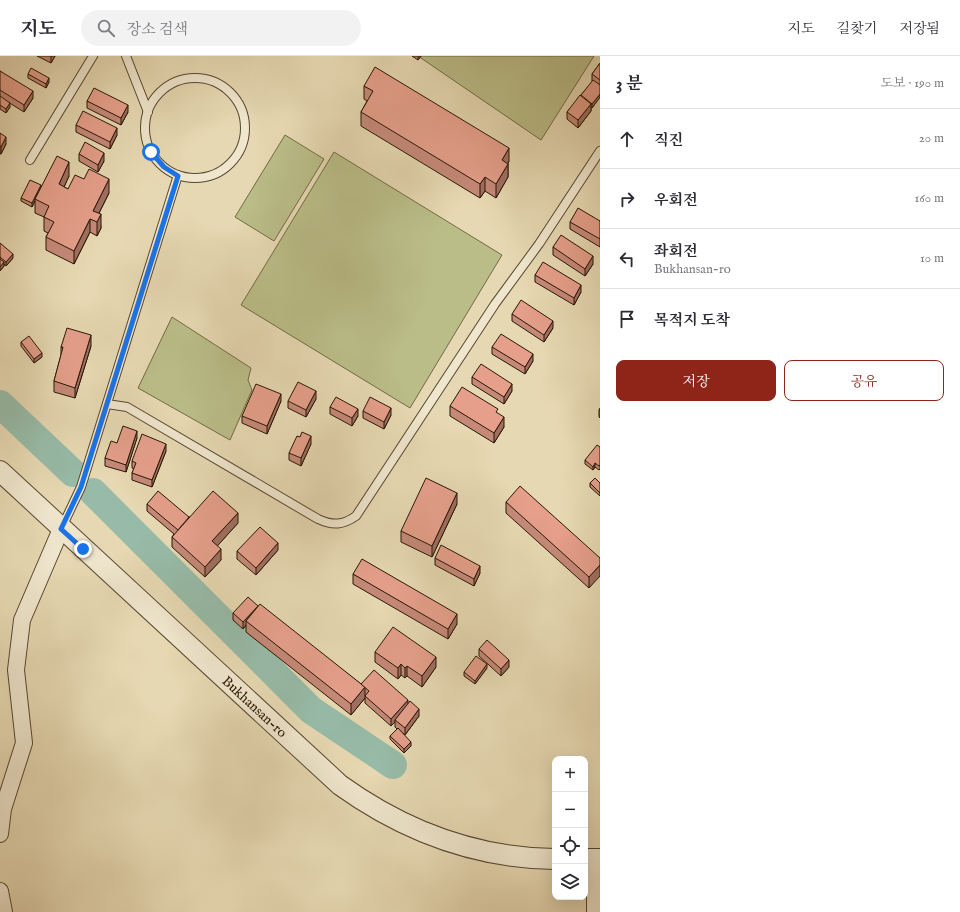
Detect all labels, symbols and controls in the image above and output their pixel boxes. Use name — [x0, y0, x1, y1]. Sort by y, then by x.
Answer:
search box — [81, 10, 361, 46]
icon: search — [95, 17, 117, 39]
text: 지도 — [20, 18, 57, 42]
text: 장소 검색 — [127, 20, 188, 39]
text: 지도 — [788, 20, 815, 38]
text: 길찾기 — [837, 20, 877, 38]
text: 저장됨 — [899, 20, 940, 38]
text: 3 분 — [616, 74, 642, 95]
text: 도보 · 190 m — [881, 75, 944, 92]
icon: ahead — [616, 128, 638, 150]
text: 20 m — [919, 130, 944, 147]
text: 직진 — [654, 131, 683, 150]
route start — [142, 143, 160, 161]
icon: right — [616, 188, 638, 210]
text: 160 m — [914, 190, 944, 207]
text: 우회전 — [654, 191, 697, 210]
text: 좌회전 — [654, 242, 697, 261]
icon: left — [616, 248, 638, 270]
text: 10 m — [920, 250, 944, 267]
text: Bukhansan-ro — [654, 261, 731, 278]
icon: arrive — [616, 308, 638, 330]
text: 목적지 도착 — [654, 311, 730, 330]
button: 저장 — [616, 360, 776, 401]
button: 공유 — [784, 360, 944, 401]
route end — [74, 540, 92, 558]
street label: Bukhansan-ro — [218, 673, 291, 742]
map controls — [552, 756, 588, 900]
button: + — [552, 756, 588, 792]
button: − — [552, 792, 588, 828]
button: locate — [552, 828, 588, 864]
button: layers — [552, 864, 588, 900]

